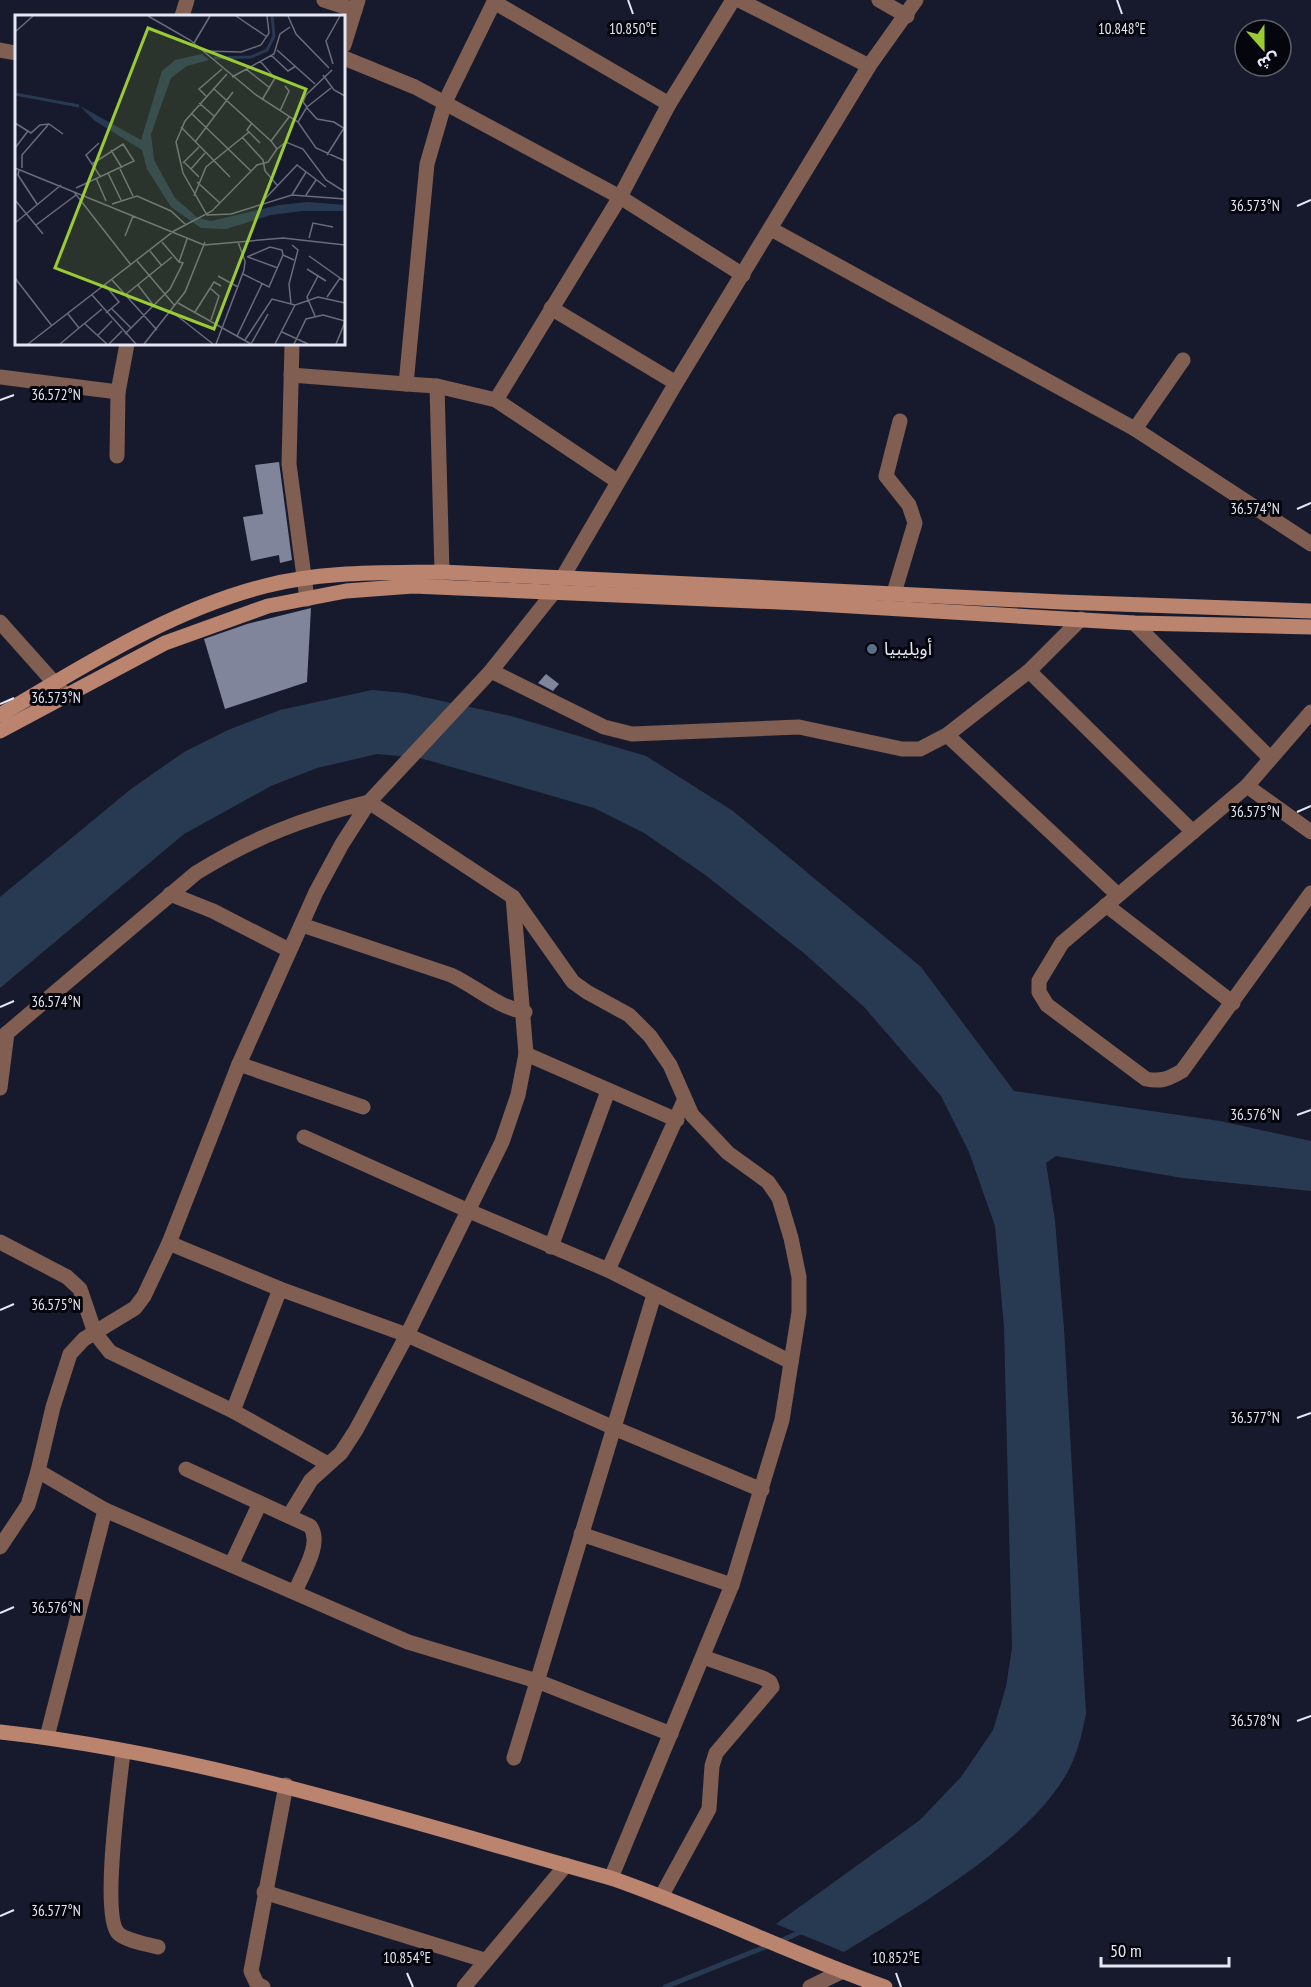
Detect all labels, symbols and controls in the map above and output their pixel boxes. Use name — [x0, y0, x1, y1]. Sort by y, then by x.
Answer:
inset map — [15, 15, 345, 345]
north arrow — [1233, 18, 1293, 78]
text: 10.850°E — [609, 19, 657, 38]
text: 10.848°E — [1098, 19, 1146, 38]
text: ش — [1254, 49, 1282, 75]
text: 36.573°N — [1230, 196, 1280, 215]
text: 36.572°N — [31, 385, 81, 404]
text: 36.574°N — [1230, 499, 1280, 518]
place label: أويليبيا — [884, 637, 932, 660]
marker: أويليبيا — [865, 642, 879, 656]
text: 36.573°N — [31, 688, 81, 707]
text: 36.575°N — [1230, 802, 1280, 821]
text: 36.574°N — [31, 992, 81, 1011]
text: 36.576°N — [1230, 1105, 1280, 1124]
text: 36.575°N — [31, 1295, 81, 1314]
text: 36.577°N — [1230, 1408, 1280, 1427]
text: 36.576°N — [31, 1598, 81, 1617]
text: 36.578°N — [1230, 1711, 1280, 1730]
text: 36.577°N — [31, 1901, 81, 1920]
scale bar — [1101, 1930, 1228, 1968]
text: 50 m — [1110, 1939, 1142, 1962]
text: 10.854°E — [383, 1948, 431, 1967]
text: 10.852°E — [872, 1948, 920, 1967]

